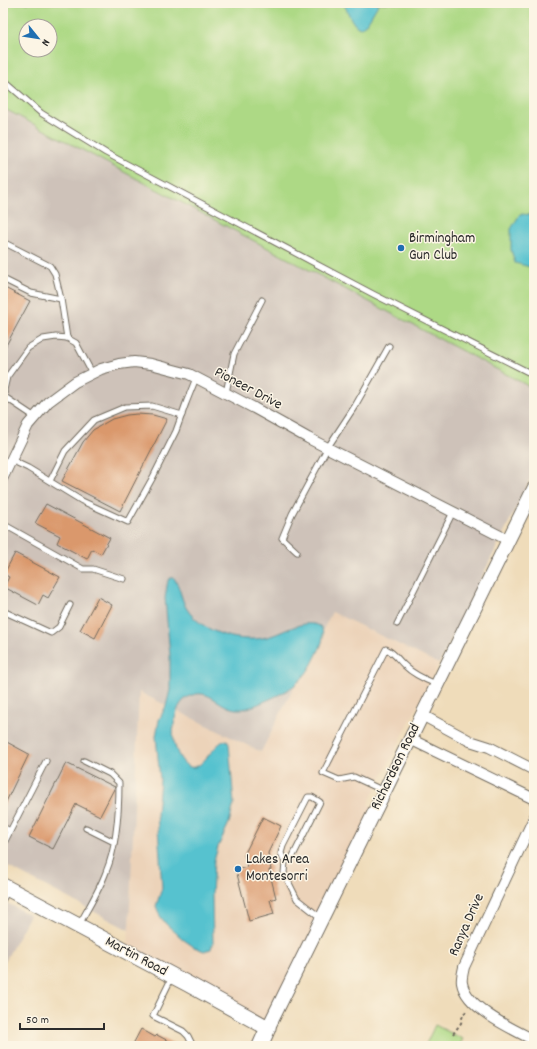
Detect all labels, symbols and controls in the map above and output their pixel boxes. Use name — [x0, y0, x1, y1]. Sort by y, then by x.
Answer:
north arrow — [18, 18, 58, 58]
text: N — [36, 36, 53, 49]
place label: Birmingham Gun Club — [409, 228, 475, 267]
marker: Birmingham Gun Club — [396, 243, 406, 253]
street label: Pioneer Drive — [210, 362, 286, 416]
street label: Richardson Road — [366, 720, 426, 814]
place label: Lakes Area Montesorri — [246, 849, 310, 888]
marker: Lakes Area Montesorri — [233, 864, 243, 874]
street label: Ranya Drive — [443, 890, 491, 960]
street label: Martin Road — [101, 931, 171, 983]
scale bar — [20, 1005, 104, 1031]
text: 50 m — [26, 1012, 49, 1029]

